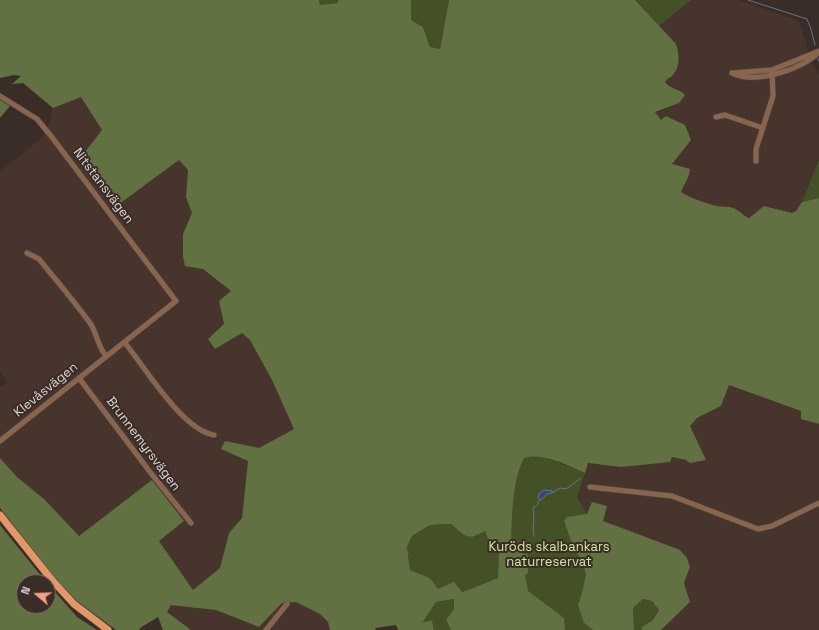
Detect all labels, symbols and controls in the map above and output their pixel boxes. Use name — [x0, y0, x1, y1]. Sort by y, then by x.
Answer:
street label: Nitstansvägen — [70, 145, 136, 227]
street label: Klevåsvägen — [11, 360, 81, 420]
street label: Brunnemyrsvägen — [103, 394, 183, 494]
park label: Kuröds skalbankars naturreservat — [488, 539, 610, 570]
north arrow — [16, 574, 56, 614]
text: N — [18, 585, 33, 596]

